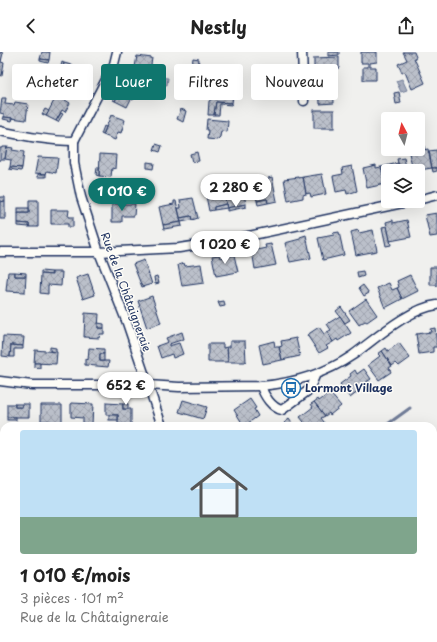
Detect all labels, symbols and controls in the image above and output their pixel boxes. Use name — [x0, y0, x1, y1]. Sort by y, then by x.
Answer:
text: Nestly — [190, 13, 247, 40]
icon: back — [20, 15, 42, 37]
icon: share — [395, 15, 417, 37]
chip: Acheter — [12, 64, 93, 100]
chip: Louer — [101, 64, 166, 100]
chip: Filtres — [174, 64, 243, 100]
chip: Nouveau — [251, 64, 338, 100]
north arrow — [381, 112, 425, 156]
map controls — [381, 112, 425, 208]
button: layers — [381, 164, 425, 208]
pin: 2 280 € — [199, 174, 273, 208]
text: 2 280 € — [209, 177, 263, 196]
pin: 1 010 € — [85, 178, 159, 212]
text: 1 010 € — [97, 181, 147, 200]
street label: Rue de la Châtaigneraie — [97, 230, 156, 354]
pin: 1 020 € — [188, 231, 262, 265]
text: 1 020 € — [199, 234, 251, 253]
pin: 652 € — [98, 372, 154, 406]
text: 652 € — [106, 375, 146, 394]
bus stop icon: Lormont Village — [280, 377, 302, 399]
place label: Lormont Village — [305, 379, 392, 396]
icon: home — [183, 456, 255, 528]
text: 1 010 €/mois — [20, 562, 130, 588]
text: 3 pièces · 101 m² — [20, 588, 124, 607]
text: Rue de la Châtaigneraie — [20, 607, 169, 626]

